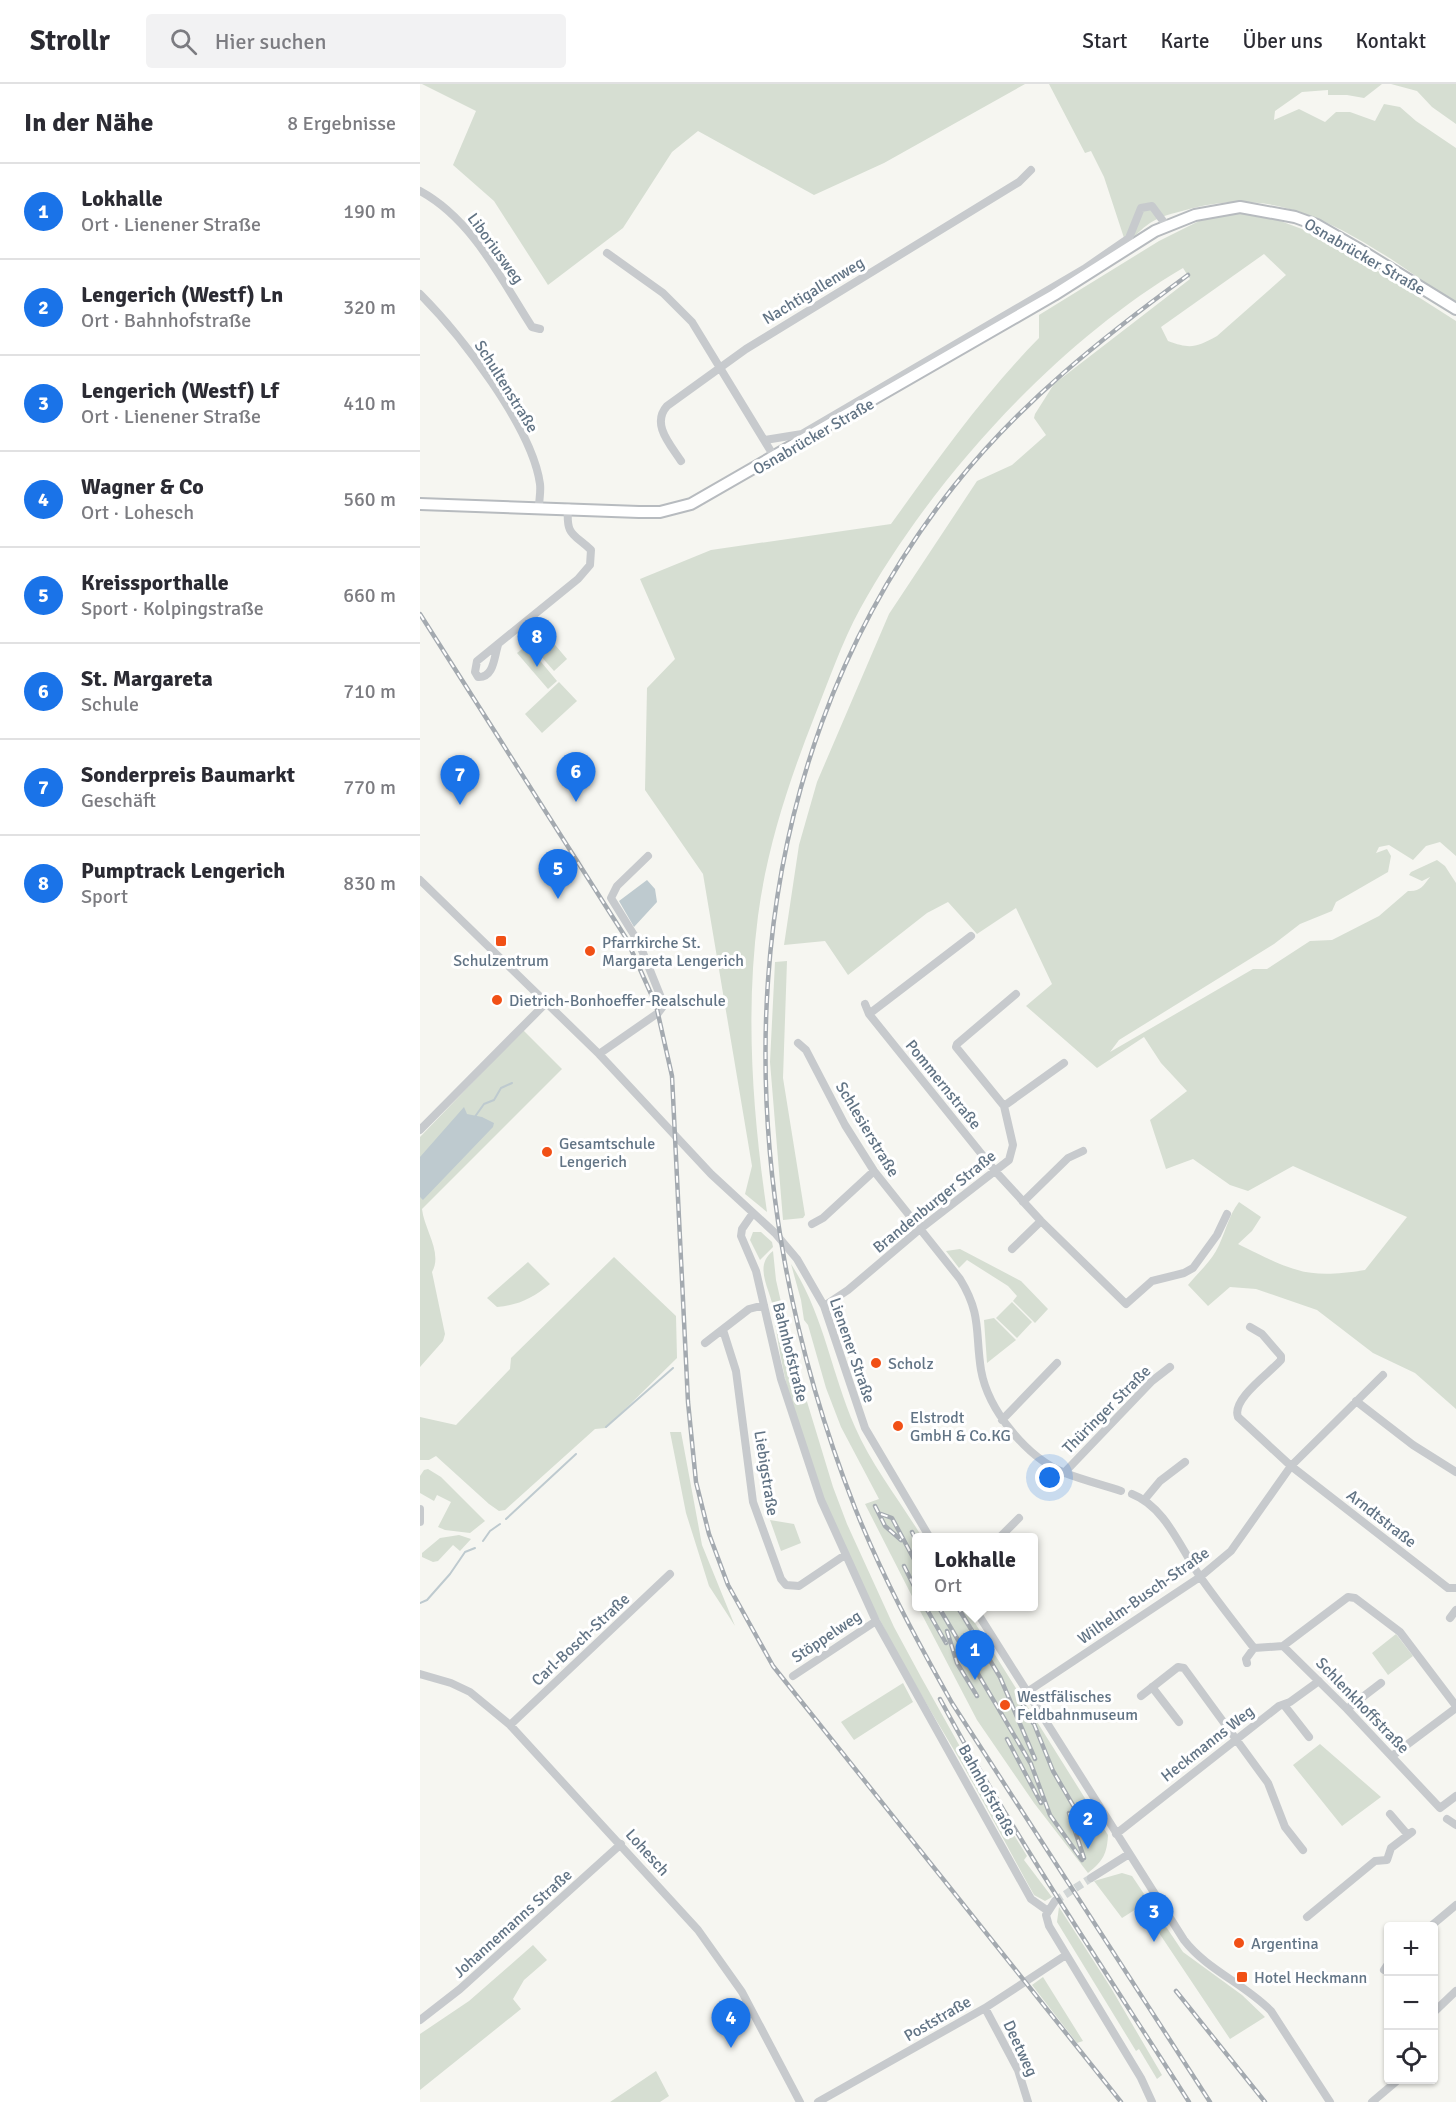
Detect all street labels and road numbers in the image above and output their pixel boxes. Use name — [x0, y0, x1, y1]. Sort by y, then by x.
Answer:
street label: Liboriusweg — [463, 209, 528, 288]
street label: Osnabrücker Straße — [1300, 214, 1429, 300]
street label: Nachtigallenweg — [759, 253, 868, 329]
street label: Schultenstraße — [470, 337, 542, 436]
street label: Osnabrücker Straße — [749, 394, 878, 480]
street label: Pommernstraße — [901, 1036, 985, 1134]
street label: Schlesierstraße — [831, 1078, 903, 1181]
street label: Brandenburger Straße — [869, 1146, 1000, 1258]
street label: Lienener Straße — [825, 1295, 879, 1405]
street label: Bahnhofstraße — [768, 1300, 812, 1404]
street label: Thüringer Straße — [1058, 1361, 1155, 1458]
street label: Liebigstraße — [749, 1429, 783, 1517]
street label: Arndtstraße — [1343, 1485, 1420, 1552]
street label: Wilhelm-Busch-Straße — [1074, 1543, 1213, 1649]
street label: Carl-Bosch-Straße — [527, 1589, 634, 1690]
street label: Stöppelweg — [788, 1606, 865, 1667]
street label: Schlenkhoffstraße — [1311, 1653, 1413, 1758]
street label: Heckmanns Weg — [1157, 1701, 1258, 1786]
street label: Bahnhofstraße — [954, 1741, 1021, 1840]
street label: Lohesch — [621, 1825, 674, 1880]
street label: Johannemanns Straße — [449, 1865, 576, 1982]
street label: Poststraße — [900, 1992, 975, 2046]
street label: Deetweg — [998, 2017, 1042, 2080]

